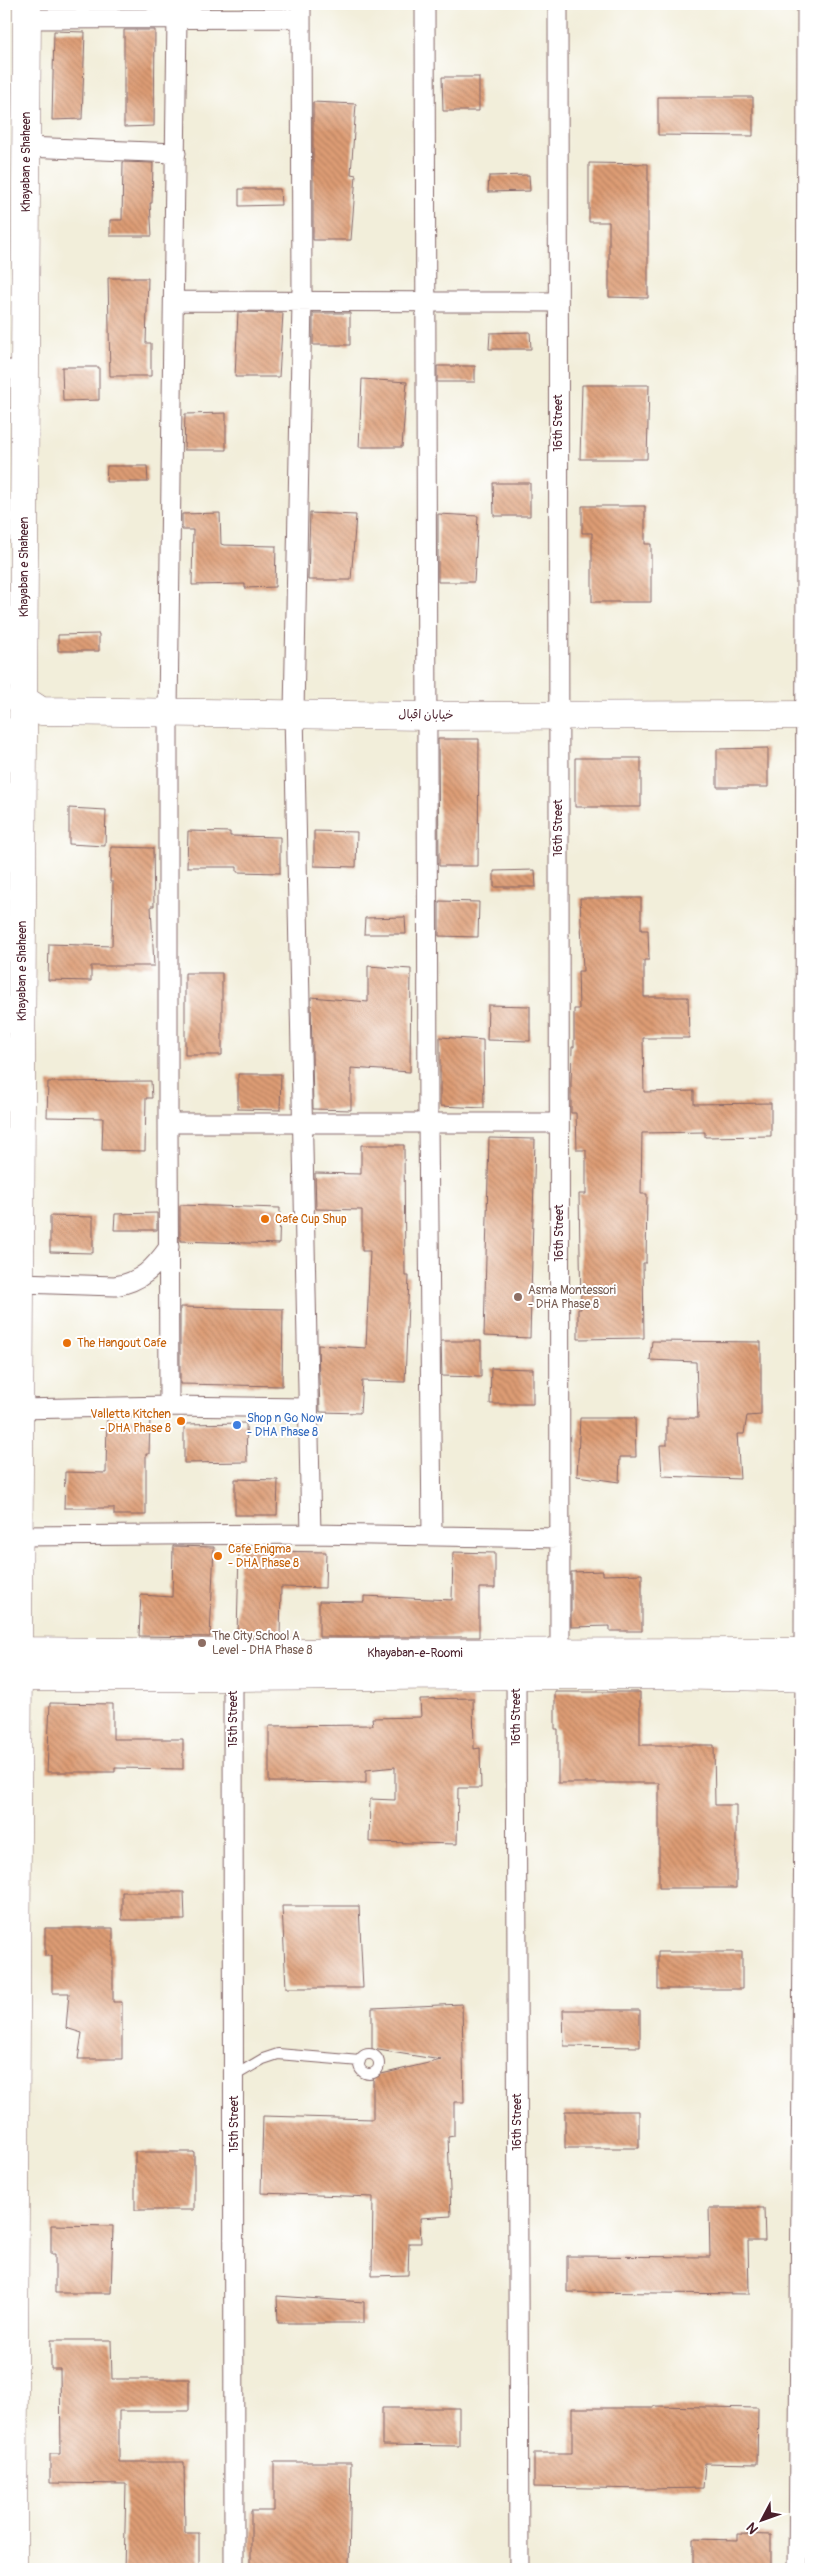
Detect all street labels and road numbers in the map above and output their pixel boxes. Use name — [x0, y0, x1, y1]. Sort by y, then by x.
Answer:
street label: Khayaban e Shaheen — [19, 112, 34, 212]
street label: 16th Street — [551, 394, 566, 452]
street label: Khayaban e Shaheen — [17, 517, 32, 617]
street label: خیابان اقبال — [398, 707, 454, 723]
street label: 16th Street — [551, 799, 566, 857]
street label: Khayaban e Shaheen — [15, 921, 30, 1021]
street label: 16th Street — [552, 1204, 567, 1262]
street label: Khayaban-e-Roomi — [367, 1646, 463, 1661]
street label: 16th Street — [509, 1688, 524, 1746]
street label: 15th Street — [226, 1690, 241, 1747]
street label: 16th Street — [510, 2093, 525, 2151]
street label: 15th Street — [227, 2095, 242, 2152]

